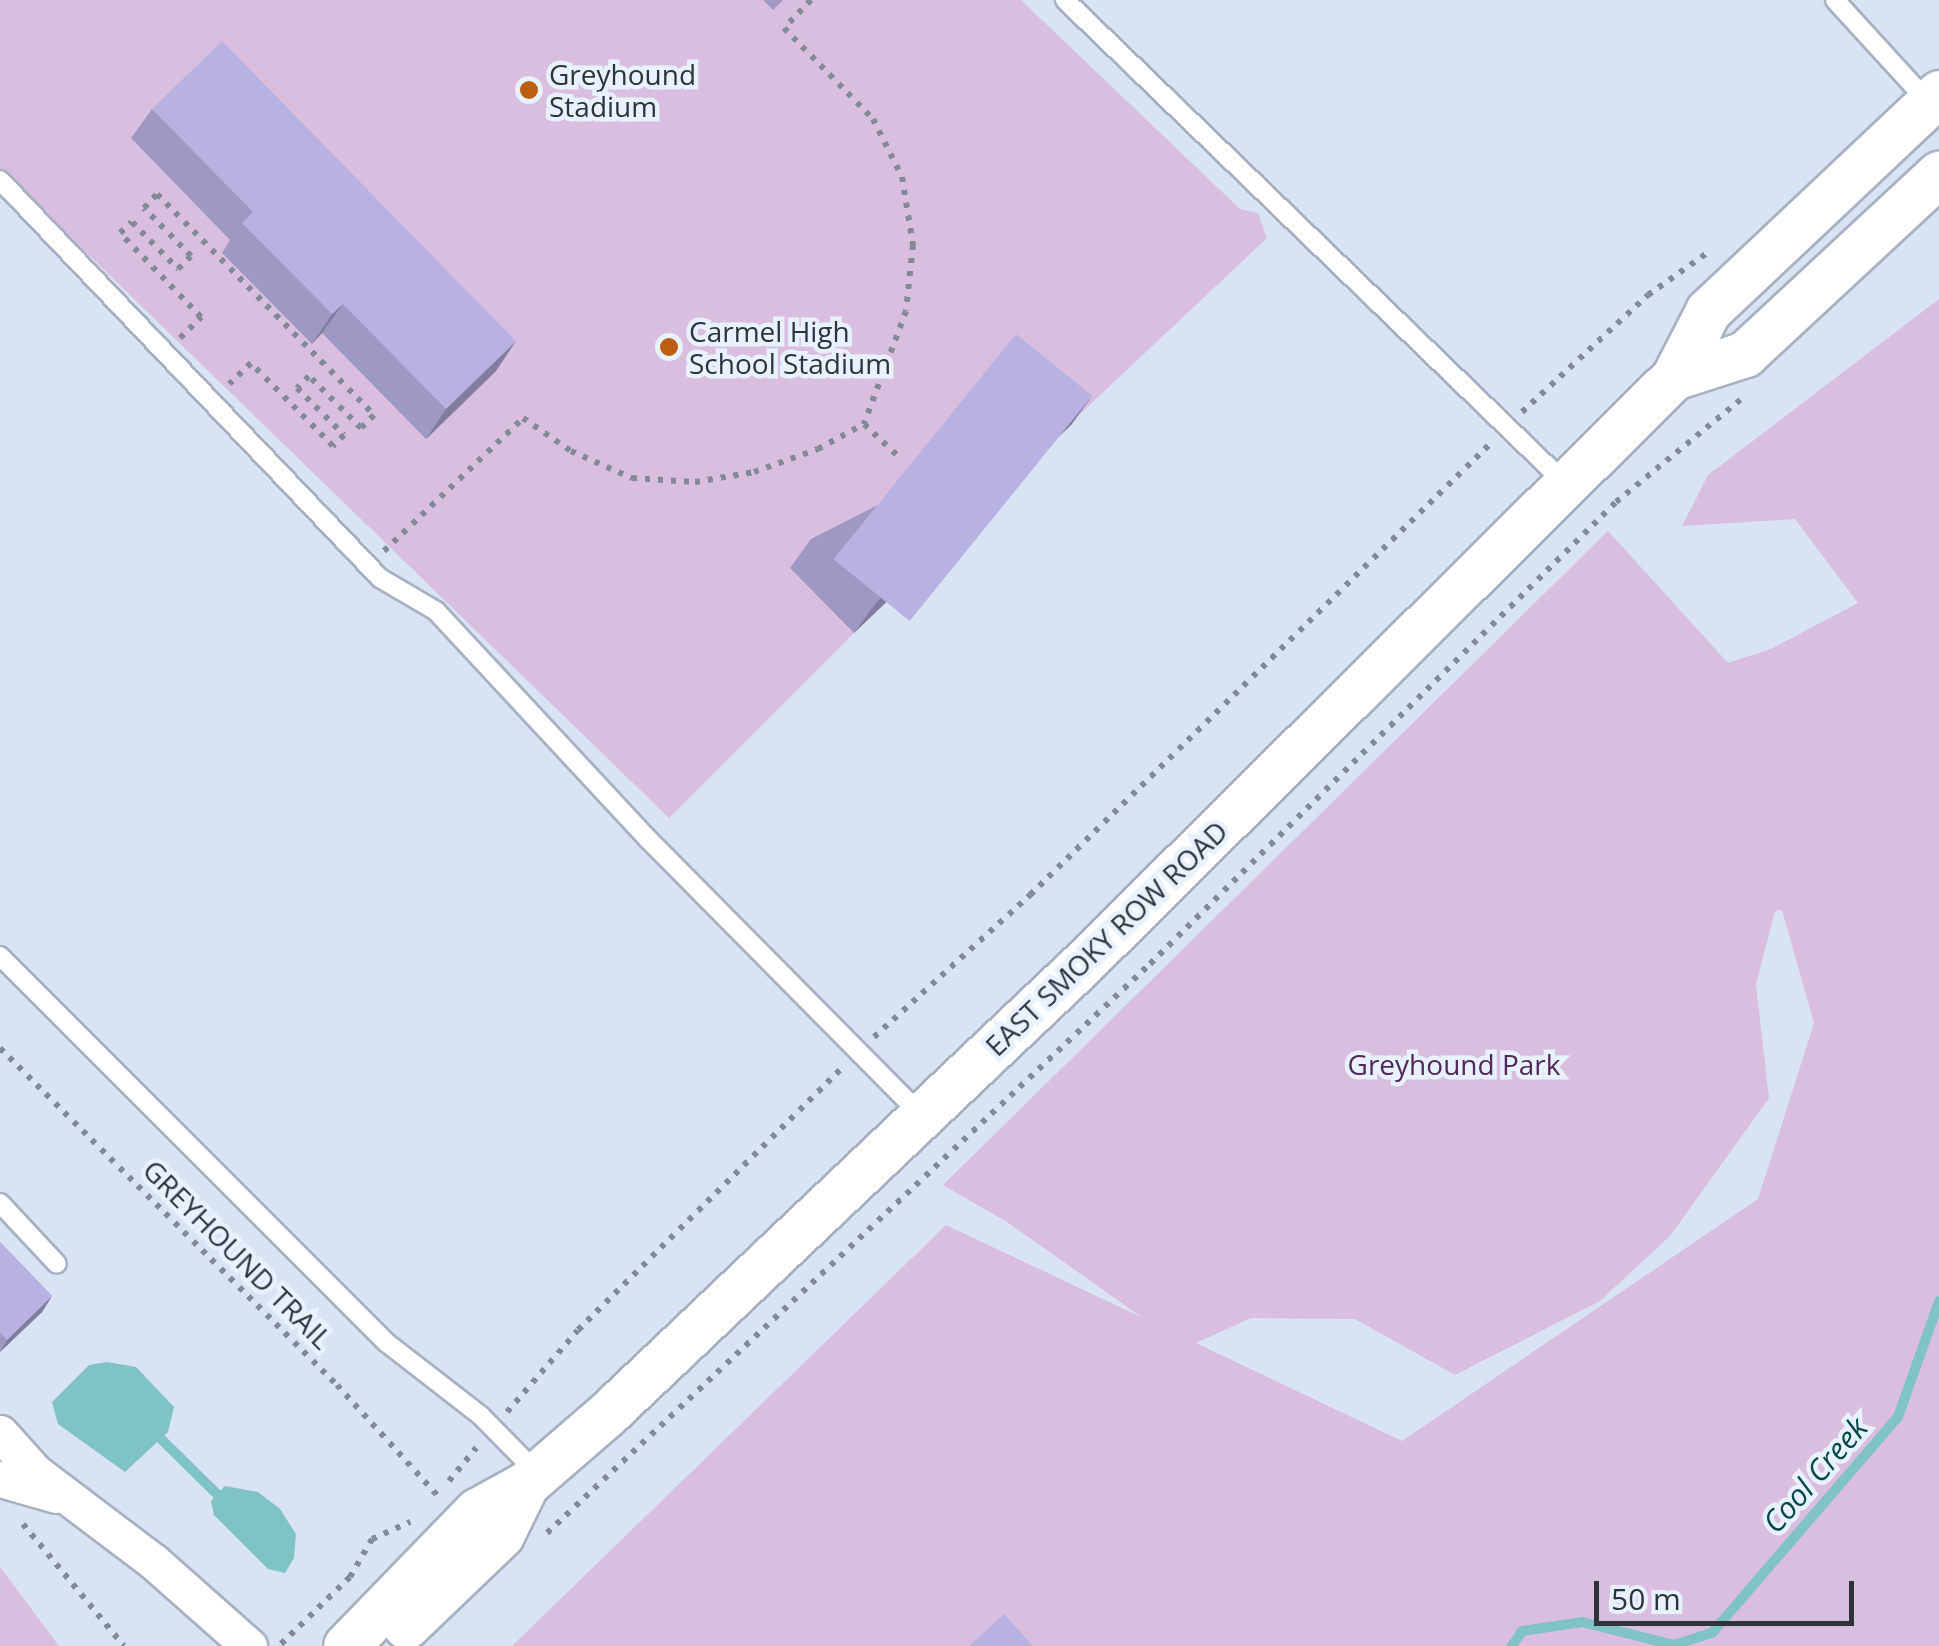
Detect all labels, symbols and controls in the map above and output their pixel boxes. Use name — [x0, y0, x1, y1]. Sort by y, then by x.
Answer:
place label: Greyhound Stadium — [549, 57, 696, 123]
marker: Greyhound Stadium — [518, 79, 540, 101]
place label: Carmel High School Stadium — [689, 314, 891, 380]
marker: Carmel High School Stadium — [658, 336, 680, 358]
street label: EAST SMOKY ROW ROAD — [978, 814, 1234, 1062]
park label: Greyhound Park — [1348, 1047, 1560, 1081]
street label: GREYHOUND TRAIL — [137, 1153, 339, 1355]
water label: Cool Creek — [1755, 1410, 1875, 1540]
scale bar — [1599, 1561, 1859, 1623]
text: 50 m — [1611, 1578, 1681, 1619]

